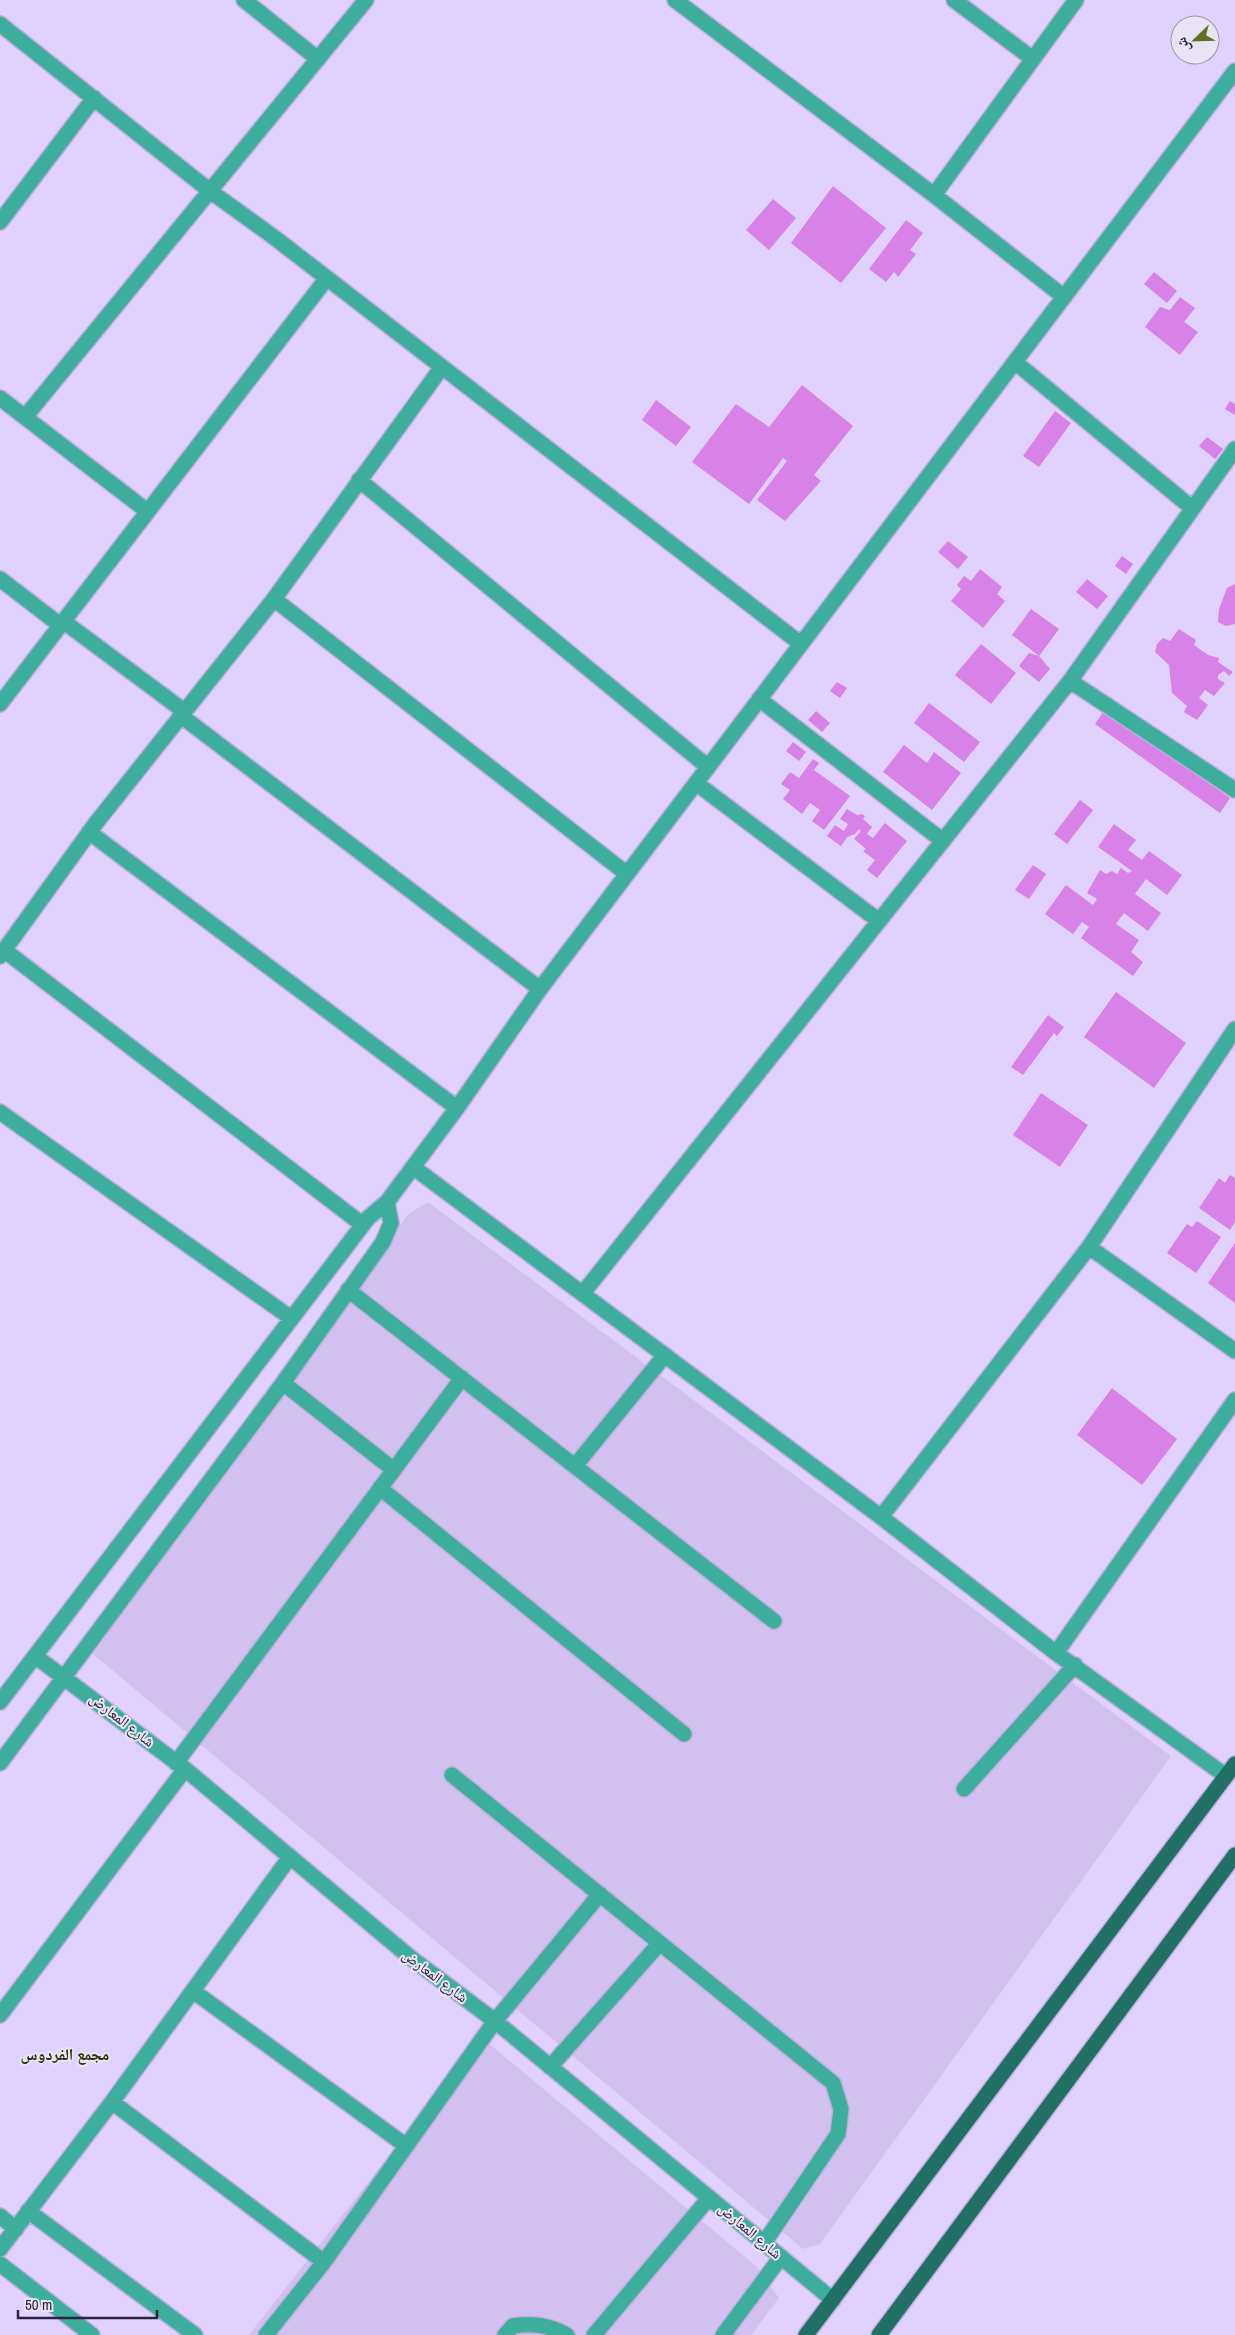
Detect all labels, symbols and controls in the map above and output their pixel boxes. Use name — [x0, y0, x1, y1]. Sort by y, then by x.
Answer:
north arrow — [1170, 15, 1220, 65]
text: ش — [1172, 35, 1194, 55]
street label: شارع المعارض — [85, 1688, 159, 1752]
street label: شارع المعارض — [398, 1944, 473, 2007]
district label: مجمع الفردوس — [21, 2043, 109, 2065]
street label: شارع المعارض — [714, 2198, 787, 2264]
scale bar — [18, 2288, 156, 2320]
text: 50 m — [25, 2294, 52, 2315]

